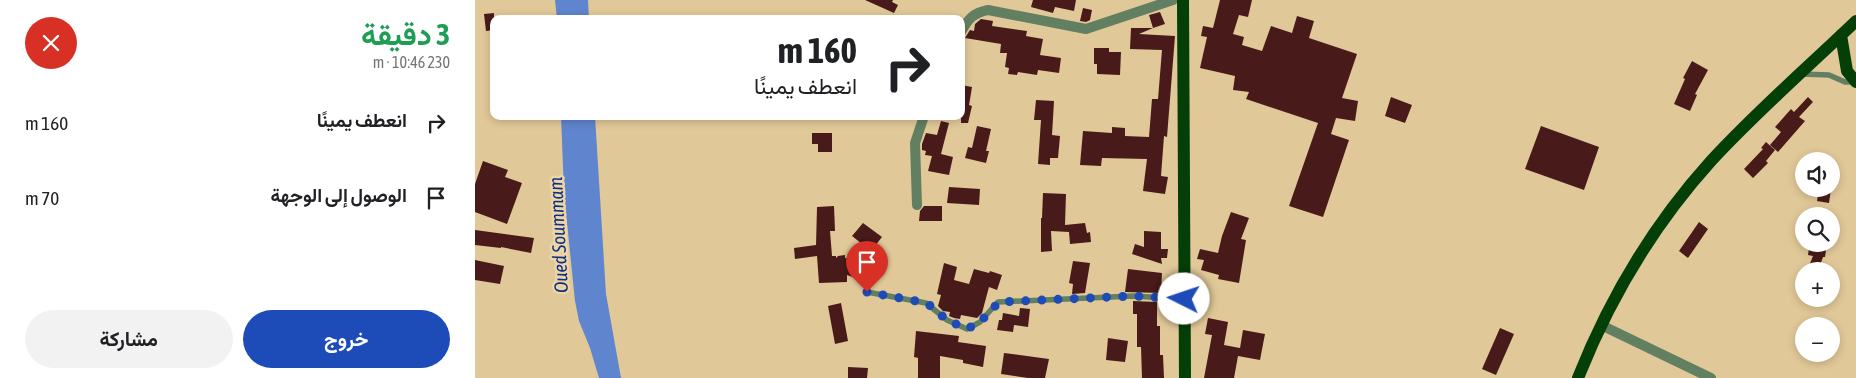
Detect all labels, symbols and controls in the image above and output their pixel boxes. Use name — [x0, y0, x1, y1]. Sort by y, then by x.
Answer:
button: close — [25, 17, 77, 69]
text: 3 دقيقة — [361, 17, 450, 51]
text: 160 m — [778, 30, 857, 70]
icon: right — [875, 35, 940, 100]
text: 230 m · 10:46 — [373, 53, 450, 71]
text: انعطف يمينًا — [754, 73, 857, 99]
text: انعطف يمينًا — [317, 109, 407, 131]
icon: right — [422, 109, 450, 137]
text: 160 m — [25, 112, 68, 134]
map controls — [1795, 152, 1840, 362]
button: sound — [1795, 152, 1840, 197]
water label: Oued Soummam — [544, 176, 572, 294]
text: الوصول إلى الوجهة — [270, 184, 407, 206]
icon: arrive — [422, 184, 450, 212]
text: 70 m — [25, 187, 59, 209]
button: search — [1795, 207, 1840, 252]
pin — [846, 241, 888, 292]
icon: arrive — [853, 248, 881, 276]
button: + — [1795, 262, 1840, 307]
position arrow — [1157, 272, 1209, 324]
button: مشاركة — [25, 310, 233, 368]
button: خروج — [243, 310, 450, 368]
button: − — [1795, 317, 1840, 362]

